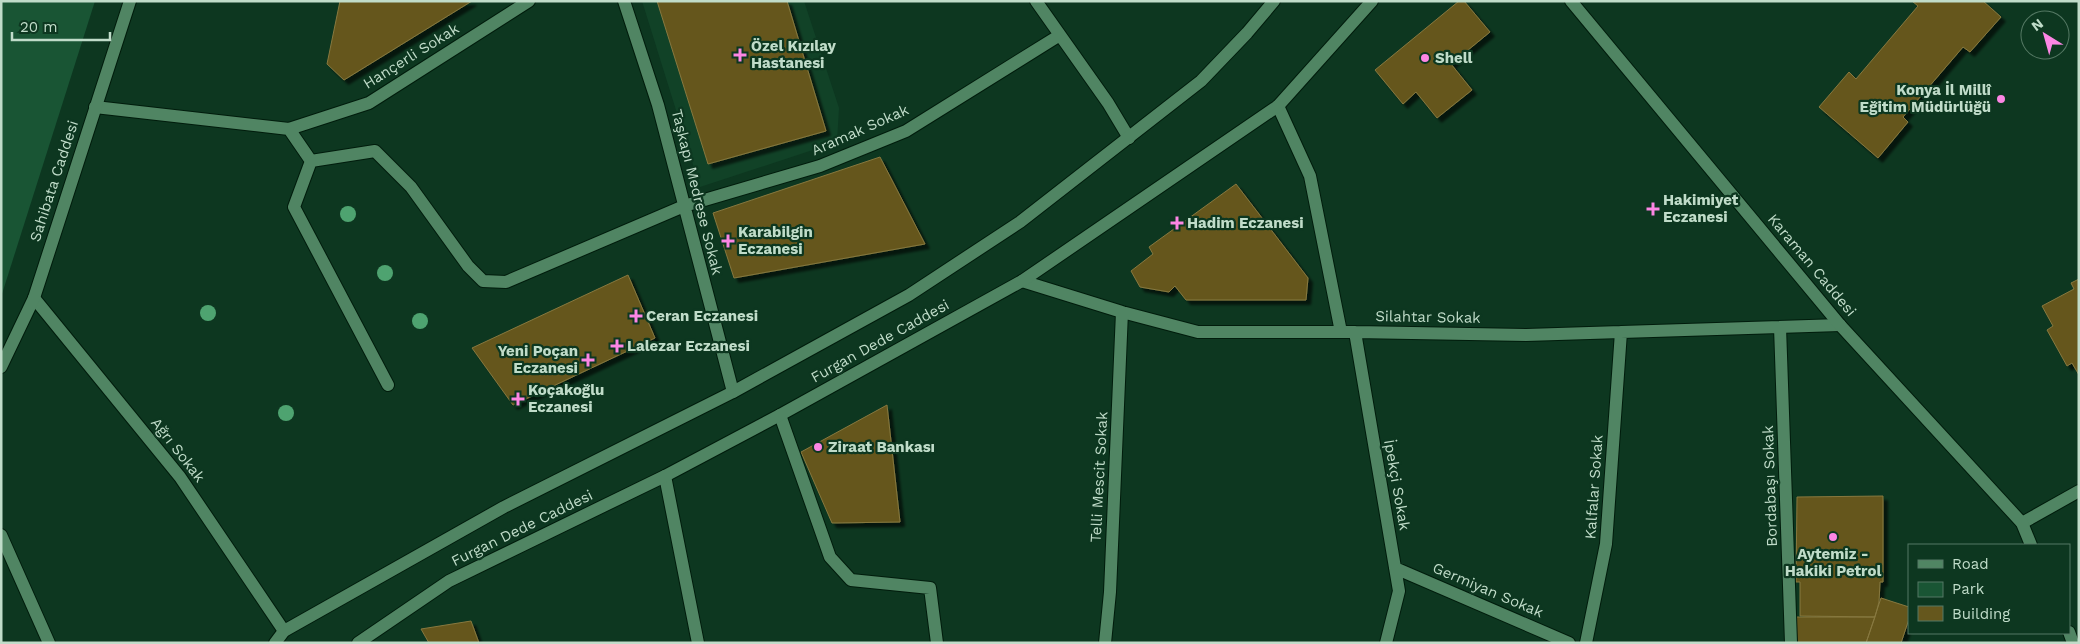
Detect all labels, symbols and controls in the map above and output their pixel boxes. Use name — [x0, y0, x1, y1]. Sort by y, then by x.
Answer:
scale bar — [12, 10, 110, 42]
north arrow — [2020, 10, 2070, 60]
text: N — [2028, 15, 2046, 34]
text: 20 m — [20, 18, 58, 36]
street label: Hançerli Sokak — [360, 19, 463, 93]
place label: Özel Kızılay Hastanesi — [751, 37, 836, 72]
marker: Özel Kızılay Hastanesi — [733, 48, 747, 62]
place label: Shell — [1435, 49, 1473, 67]
marker: Shell — [1419, 52, 1431, 64]
place label: Konya İl Millî Eğitim Müdürlüğü — [1860, 81, 1993, 116]
marker: Konya İl Millî Eğitim Müdürlüğü — [1995, 93, 2007, 105]
street label: Aramak Sokak — [809, 100, 912, 159]
street label: Taşkapı Medrese Sokak — [668, 107, 726, 277]
street label: Sahibata Caddesi — [26, 118, 82, 244]
place label: Hakimiyet Eczanesi — [1663, 191, 1739, 226]
marker: Hakimiyet Eczanesi — [1647, 203, 1659, 215]
street label: Karaman Caddesi — [1764, 210, 1860, 320]
place label: Hadim Eczanesi — [1187, 214, 1304, 232]
marker: Hadim Eczanesi — [1171, 217, 1183, 229]
place label: Karabilgin Eczanesi — [738, 223, 813, 258]
marker: Karabilgin Eczanesi — [722, 235, 734, 247]
street label: Furgan Dede Caddesi — [808, 296, 952, 386]
place label: Ceran Eczanesi — [646, 307, 758, 325]
street label: Silahtar Sokak — [1375, 307, 1481, 327]
marker: Ceran Eczanesi — [630, 310, 642, 322]
place label: Lalezar Eczanesi — [627, 337, 750, 355]
marker: Lalezar Eczanesi — [611, 340, 623, 352]
place label: Yeni Poçan Eczanesi — [498, 342, 578, 377]
marker: Yeni Poçan Eczanesi — [582, 354, 594, 366]
place label: Koçakoğlu Eczanesi — [528, 381, 604, 416]
marker: Koçakoğlu Eczanesi — [512, 393, 524, 405]
street label: Telli Mescit Sokak — [1087, 410, 1111, 543]
street label: Ağrı Sokak — [147, 414, 209, 486]
street label: Bordabaşı Sokak — [1759, 425, 1781, 547]
street label: Kalfalar Sokak — [1581, 434, 1607, 540]
place label: Ziraat Bankası — [828, 438, 935, 456]
street label: İpekçi Sokak — [1380, 438, 1414, 532]
marker: Ziraat Bankası — [812, 441, 824, 453]
street label: Furgan Dede Caddesi — [448, 486, 596, 570]
marker: Aytemiz - Hakiki Petrol — [1827, 531, 1839, 543]
legend — [1908, 544, 2070, 634]
place label: Aytemiz - Hakiki Petrol — [1785, 545, 1881, 580]
text: Road — [1952, 555, 1989, 573]
street label: Germiyan Sokak — [1430, 559, 1546, 622]
text: Park — [1952, 580, 1985, 598]
text: Building — [1952, 605, 2010, 623]

